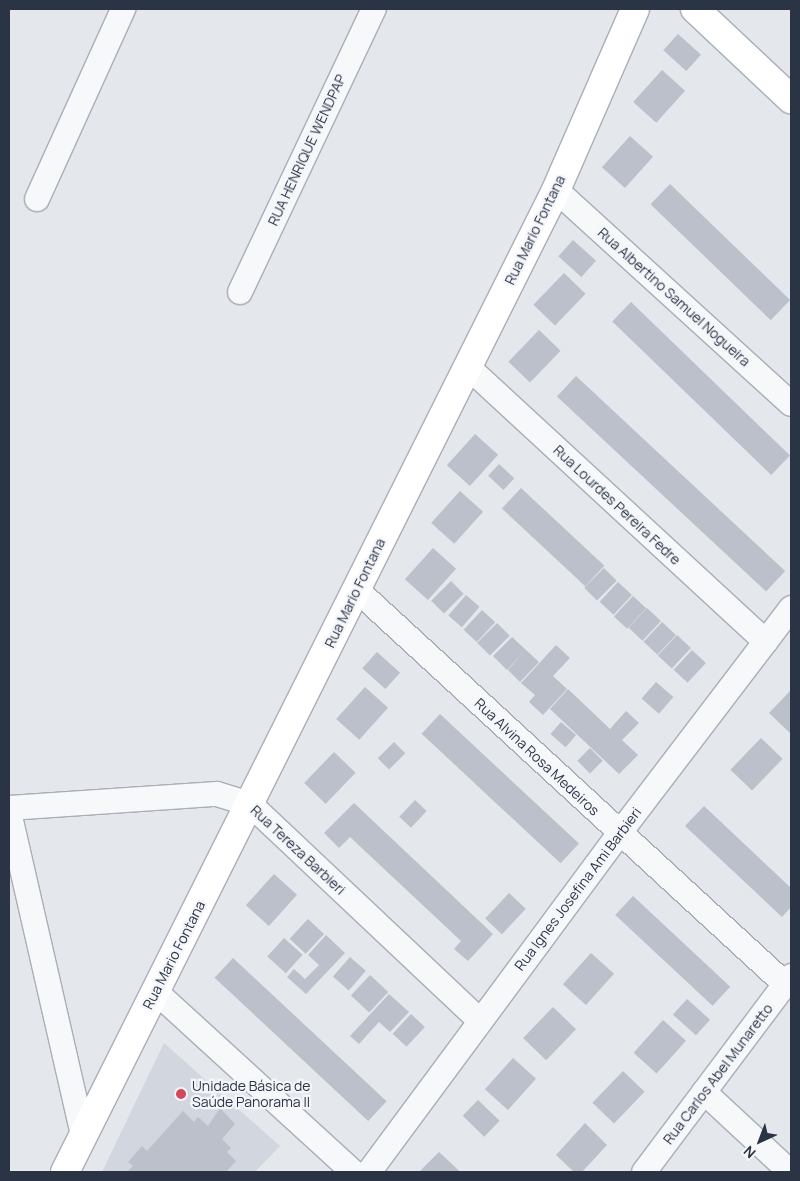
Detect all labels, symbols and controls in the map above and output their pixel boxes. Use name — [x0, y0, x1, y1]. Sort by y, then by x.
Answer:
street label: RUA HENRIQUE WENDPAP — [265, 72, 349, 228]
street label: Rua Mario Fontana — [501, 173, 569, 287]
street label: Rua Albertino Samuel Nogueira — [594, 224, 754, 370]
street label: Rua Lourdes Pereira Fedre — [550, 442, 684, 568]
street label: Rua Mario Fontana — [321, 536, 389, 650]
street label: Rua Alvina Rosa Medeiros — [471, 695, 603, 819]
street label: Rua Tereza Barbieri — [247, 802, 349, 898]
street label: Rua Ignes Josefina Ami Barbieri — [511, 804, 645, 974]
street label: Rua Mario Fontana — [139, 898, 209, 1012]
street label: Rua Carlos Abel Munaretto — [660, 1000, 776, 1148]
place label: Unidade Básica de Saúde Panorama II — [192, 1078, 310, 1110]
marker: Unidade Básica de Saúde Panorama II — [174, 1087, 188, 1101]
north arrow — [735, 1116, 785, 1166]
text: N — [739, 1142, 760, 1163]

